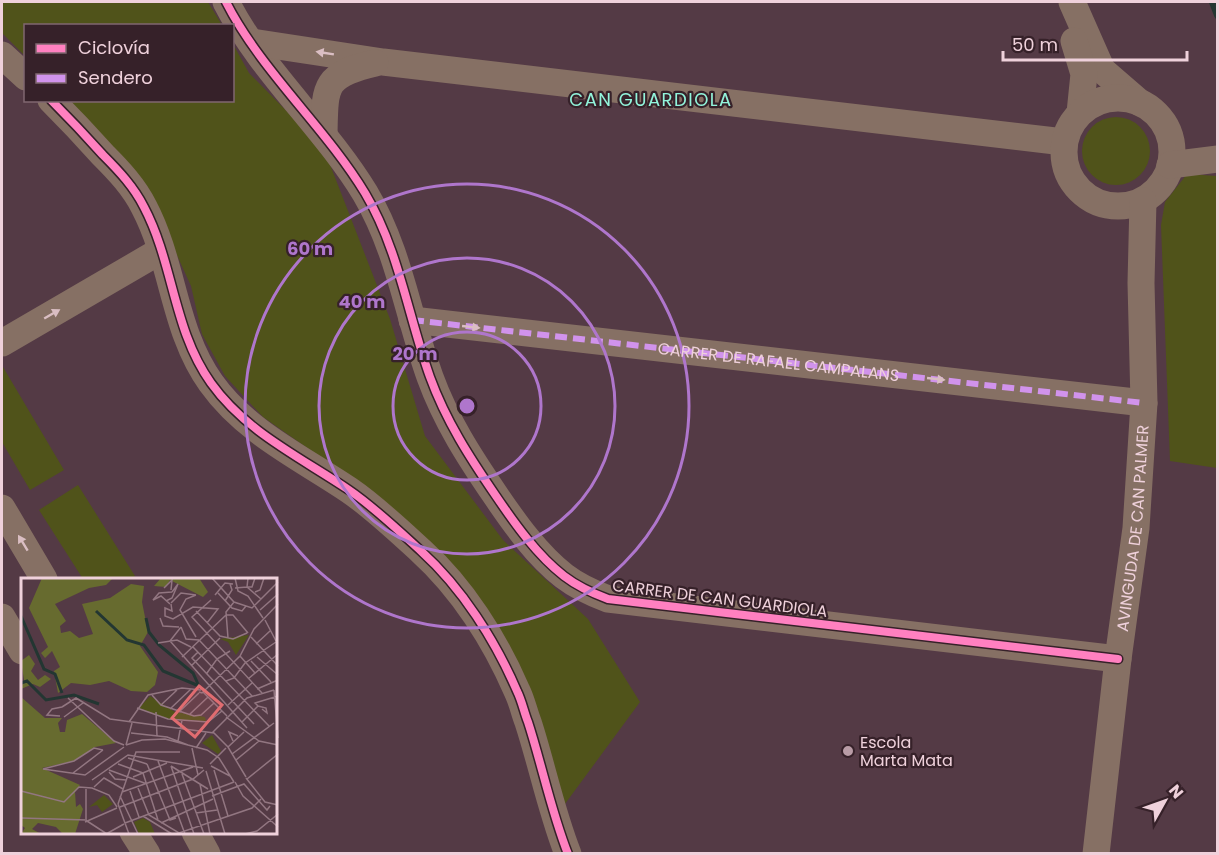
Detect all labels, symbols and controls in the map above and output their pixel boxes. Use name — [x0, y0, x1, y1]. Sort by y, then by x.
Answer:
legend — [24, 24, 234, 102]
scale bar — [1003, 24, 1188, 62]
text: 50 m — [1012, 32, 1058, 57]
text: Ciclovía — [78, 35, 150, 60]
one-way arrow — [315, 49, 334, 58]
text: Sendero — [78, 65, 153, 90]
district label: CAN GUARDIOLA — [569, 87, 733, 112]
text: 60 m — [287, 236, 333, 261]
text: 40 m — [339, 289, 385, 314]
one-way arrow — [44, 309, 61, 319]
one-way arrow — [461, 322, 480, 331]
street label: CARRER DE RAFAEL CAMPALANS — [657, 337, 901, 387]
text: 20 m — [393, 341, 437, 366]
one-way arrow — [926, 375, 945, 384]
centre of rings — [457, 396, 477, 416]
street label: AVINGUDA DE CAN PALMER — [1111, 424, 1155, 633]
one-way arrow — [17, 535, 28, 551]
street label: CARRER DE CAN GUARDIOLA — [611, 574, 829, 623]
inset map — [21, 578, 278, 834]
place label: Escola Marta Mata — [860, 731, 953, 772]
marker: Escola Marta Mata — [841, 744, 855, 758]
north arrow — [1135, 771, 1195, 831]
text: N — [1163, 780, 1189, 804]

